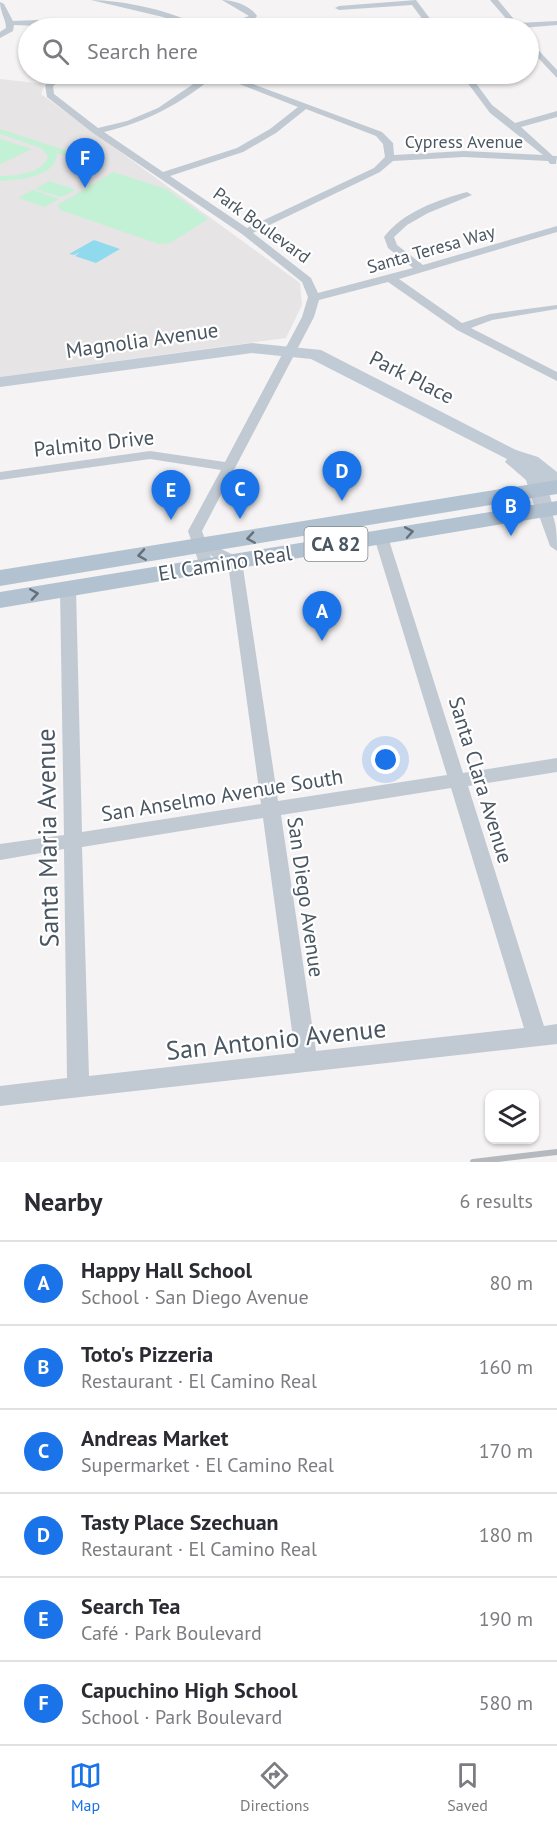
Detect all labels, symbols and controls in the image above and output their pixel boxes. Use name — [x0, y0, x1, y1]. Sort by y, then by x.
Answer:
search box — [18, 18, 539, 84]
icon: search — [39, 35, 72, 68]
text: Search here — [87, 37, 198, 65]
street label: Cypress Avenue — [405, 130, 523, 153]
pin: F — [66, 138, 104, 188]
street label: Park Boulevard — [209, 182, 315, 268]
street label: Santa Teresa Way — [364, 220, 498, 278]
street label: Magnolia Avenue — [64, 316, 220, 364]
street label: Park Place — [365, 344, 459, 410]
street label: Palmito Drive — [32, 423, 156, 463]
pin: D — [322, 452, 362, 501]
pin: E — [152, 470, 190, 520]
pin: C — [220, 470, 260, 519]
pin: B — [492, 486, 530, 536]
one-way arrow — [404, 526, 414, 539]
road number: CA 82 — [304, 527, 368, 561]
one-way arrow — [246, 531, 255, 543]
street label: El Camino Real — [156, 539, 294, 587]
one-way arrow — [137, 548, 147, 561]
one-way arrow — [28, 588, 38, 601]
pin: A — [302, 592, 342, 641]
street label: Santa Clara Avenue — [443, 693, 519, 867]
street label: Santa Maria Avenue — [29, 728, 65, 948]
your location — [371, 745, 400, 774]
street label: San Anselmo Avenue South — [99, 763, 345, 827]
street label: San Diego Avenue — [281, 815, 331, 979]
street label: San Antonio Avenue — [164, 1011, 388, 1067]
map controls — [485, 1090, 539, 1144]
button: layers — [485, 1090, 539, 1144]
text: Nearby — [24, 1185, 102, 1218]
text: 6 results — [460, 1188, 533, 1214]
text: Happy Hall School — [81, 1256, 252, 1284]
text: A — [37, 1270, 50, 1296]
text: 80 m — [490, 1270, 533, 1296]
text: School · San Diego Avenue — [81, 1284, 309, 1310]
text: Toto's Pizzeria — [81, 1340, 213, 1368]
text: B — [38, 1354, 49, 1380]
text: 160 m — [479, 1354, 533, 1380]
text: Restaurant · El Camino Real — [81, 1368, 317, 1394]
text: Andreas Market — [81, 1424, 228, 1452]
text: C — [38, 1438, 49, 1464]
text: 170 m — [479, 1438, 533, 1464]
text: Supermarket · El Camino Real — [81, 1452, 334, 1478]
text: Tasty Place Szechuan — [81, 1508, 279, 1536]
text: D — [37, 1522, 50, 1548]
text: 180 m — [479, 1522, 533, 1548]
text: Restaurant · El Camino Real — [81, 1536, 317, 1562]
text: Search Tea — [81, 1592, 181, 1620]
text: E — [38, 1606, 49, 1632]
text: 190 m — [479, 1606, 533, 1632]
text: Café · Park Boulevard — [81, 1620, 262, 1646]
text: Capuchino High School — [81, 1676, 297, 1704]
text: F — [38, 1690, 49, 1716]
text: 580 m — [479, 1690, 533, 1716]
text: School · Park Boulevard — [81, 1704, 282, 1730]
tab: Map — [69, 1759, 102, 1815]
tab: Directions — [240, 1759, 309, 1815]
tab: Saved — [447, 1759, 488, 1815]

